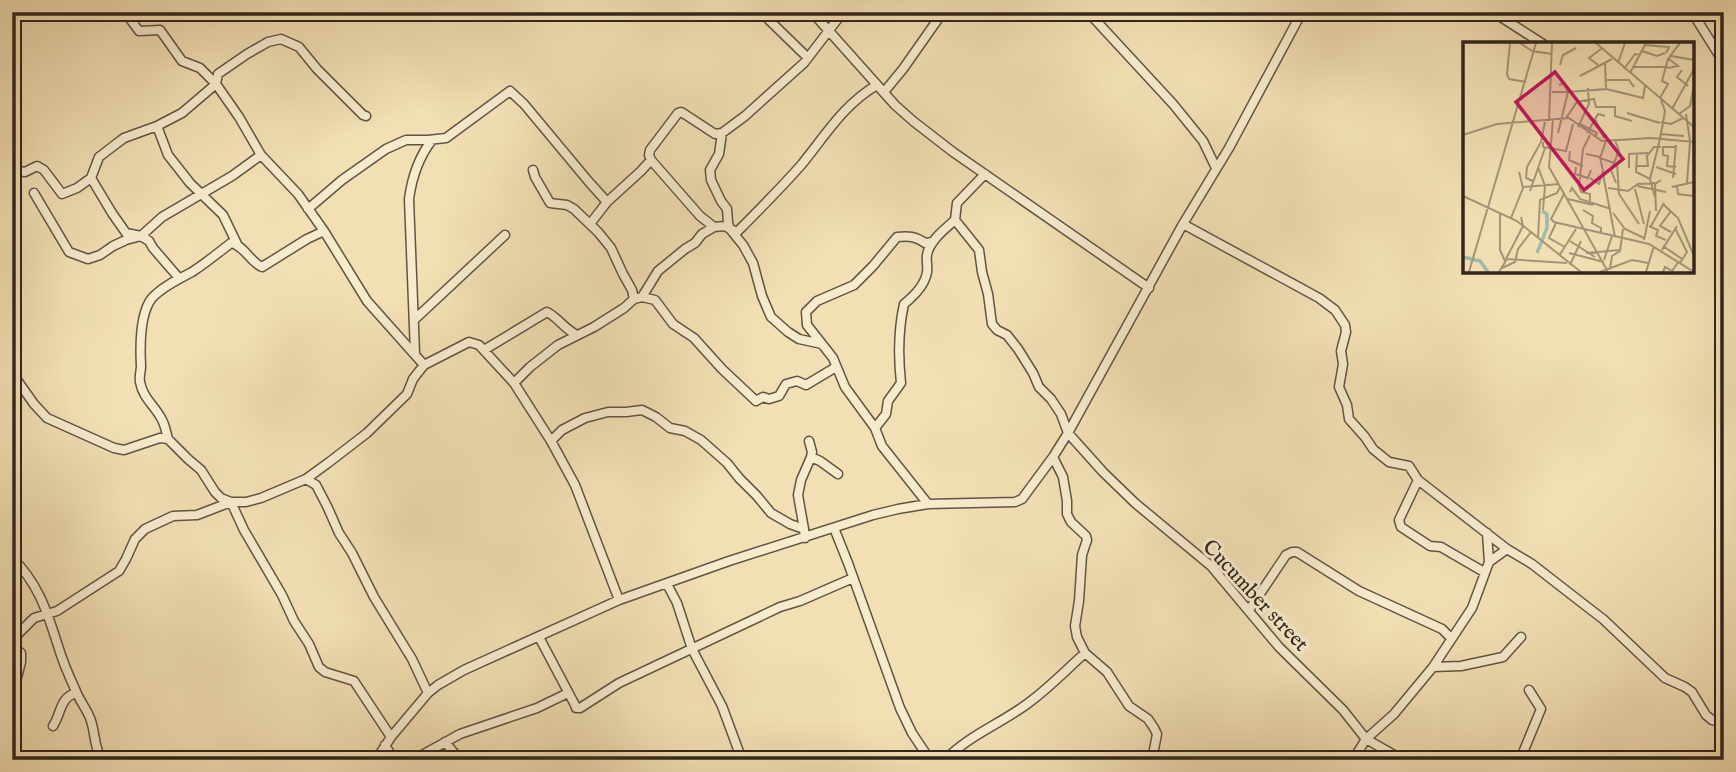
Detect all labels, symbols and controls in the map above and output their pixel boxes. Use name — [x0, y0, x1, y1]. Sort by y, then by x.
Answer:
inset map — [1463, 42, 1694, 273]
street label: Cucumber street — [1196, 534, 1314, 658]

